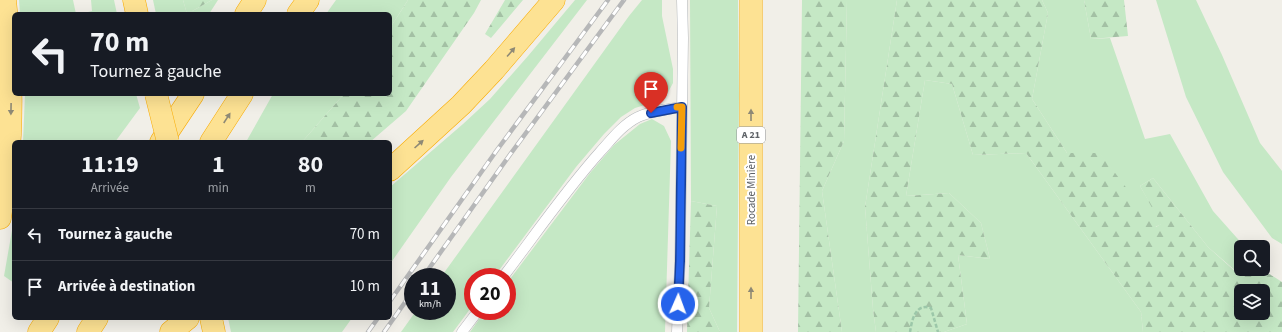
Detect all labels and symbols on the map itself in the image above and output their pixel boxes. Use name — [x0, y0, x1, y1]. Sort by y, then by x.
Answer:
one-way arrow — [506, 46, 515, 57]
pin — [634, 72, 668, 113]
one-way arrow — [7, 103, 14, 115]
one-way arrow — [748, 108, 754, 121]
one-way arrow — [223, 112, 230, 124]
road number: A 21 — [737, 127, 765, 143]
one-way arrow — [414, 139, 424, 149]
street label: Rocade Minière — [744, 154, 759, 225]
speed limit sign: 20 — [464, 268, 516, 320]
position arrow — [657, 283, 699, 325]
one-way arrow — [748, 286, 754, 299]

